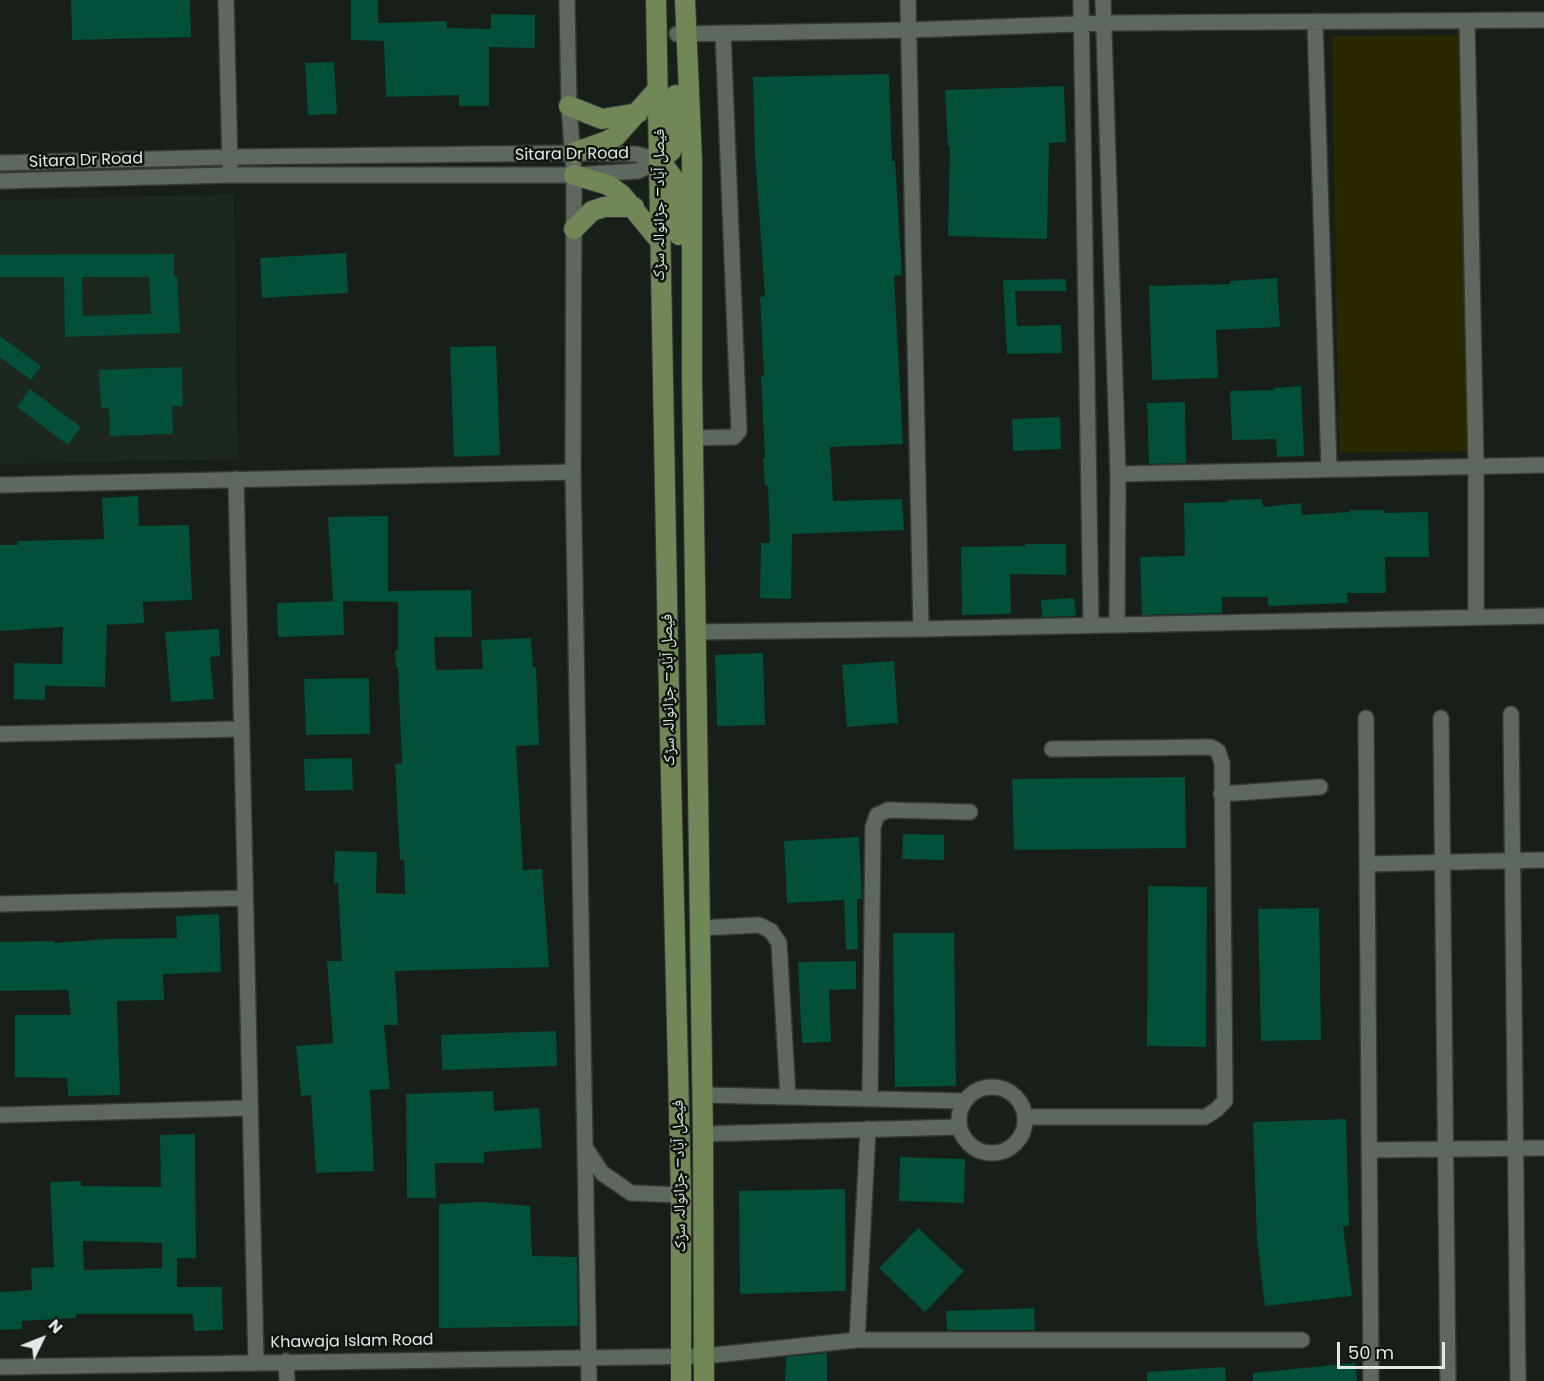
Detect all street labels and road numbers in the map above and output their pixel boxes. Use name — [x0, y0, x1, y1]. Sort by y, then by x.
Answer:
street label: فیصل آباد– جڑانوالہ سڑک — [650, 129, 670, 281]
street label: Sitara Dr Road — [515, 144, 629, 166]
street label: Sitara Dr Road — [29, 149, 143, 173]
street label: فیصل آباد– جڑانوالہ سڑک — [658, 614, 680, 766]
street label: فیصل آباد– جڑانوالہ سڑک — [669, 1100, 691, 1252]
street label: Khawaja Islam Road — [270, 1331, 434, 1353]

